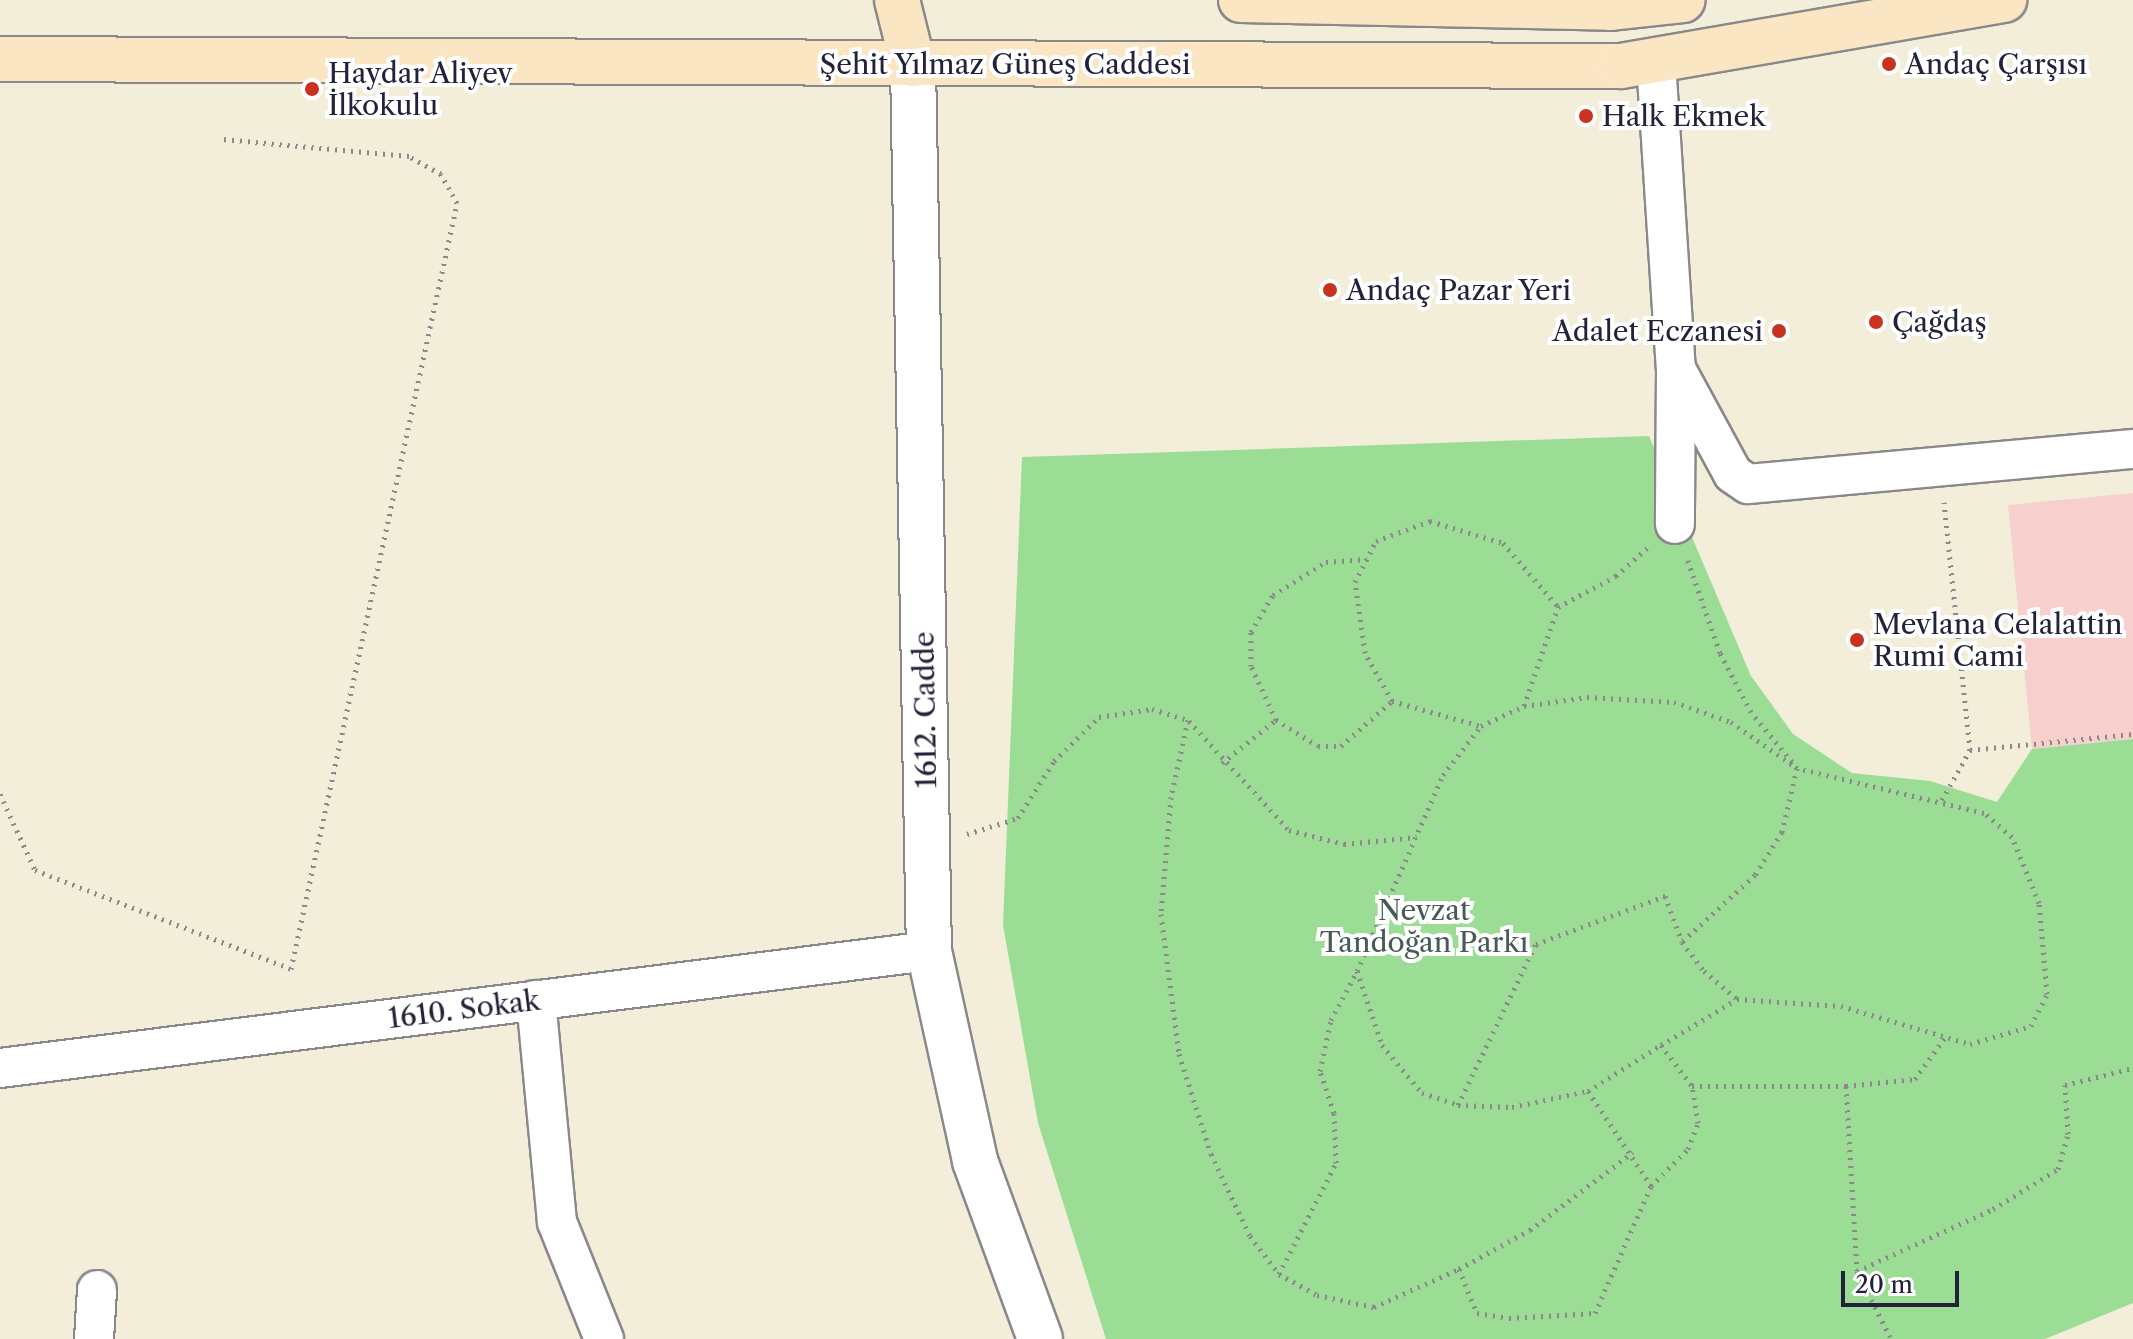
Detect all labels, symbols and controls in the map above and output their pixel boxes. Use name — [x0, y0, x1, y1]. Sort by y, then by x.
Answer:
street label: Şehit Yılmaz Güneş Caddesi — [819, 47, 1191, 81]
place label: Andaç Çarşısı — [1905, 47, 2087, 81]
marker: Andaç Çarşısı — [1880, 55, 1898, 73]
place label: Haydar Aliyev İlkokulu — [328, 56, 514, 122]
marker: Haydar Aliyev İlkokulu — [303, 80, 321, 98]
place label: Halk Ekmek — [1602, 99, 1766, 133]
marker: Halk Ekmek — [1577, 107, 1595, 125]
place label: Andaç Pazar Yeri — [1346, 273, 1572, 307]
marker: Andaç Pazar Yeri — [1321, 281, 1339, 299]
place label: Çağdaş — [1892, 305, 1987, 339]
marker: Çağdaş — [1867, 313, 1885, 331]
place label: Adalet Eczanesi — [1552, 314, 1763, 348]
marker: Adalet Eczanesi — [1770, 322, 1788, 340]
place label: Mevlana Celalattin Rumi Cami — [1873, 607, 2123, 673]
street label: 1612. Cadde — [907, 631, 943, 789]
marker: Mevlana Celalattin Rumi Cami — [1848, 631, 1866, 649]
park label: Nevzat Tandoğan Parkı — [1320, 893, 1528, 959]
street label: 1610. Sokak — [386, 983, 542, 1035]
scale bar — [1845, 1255, 1963, 1305]
text: 20 m — [1855, 1270, 1913, 1299]

